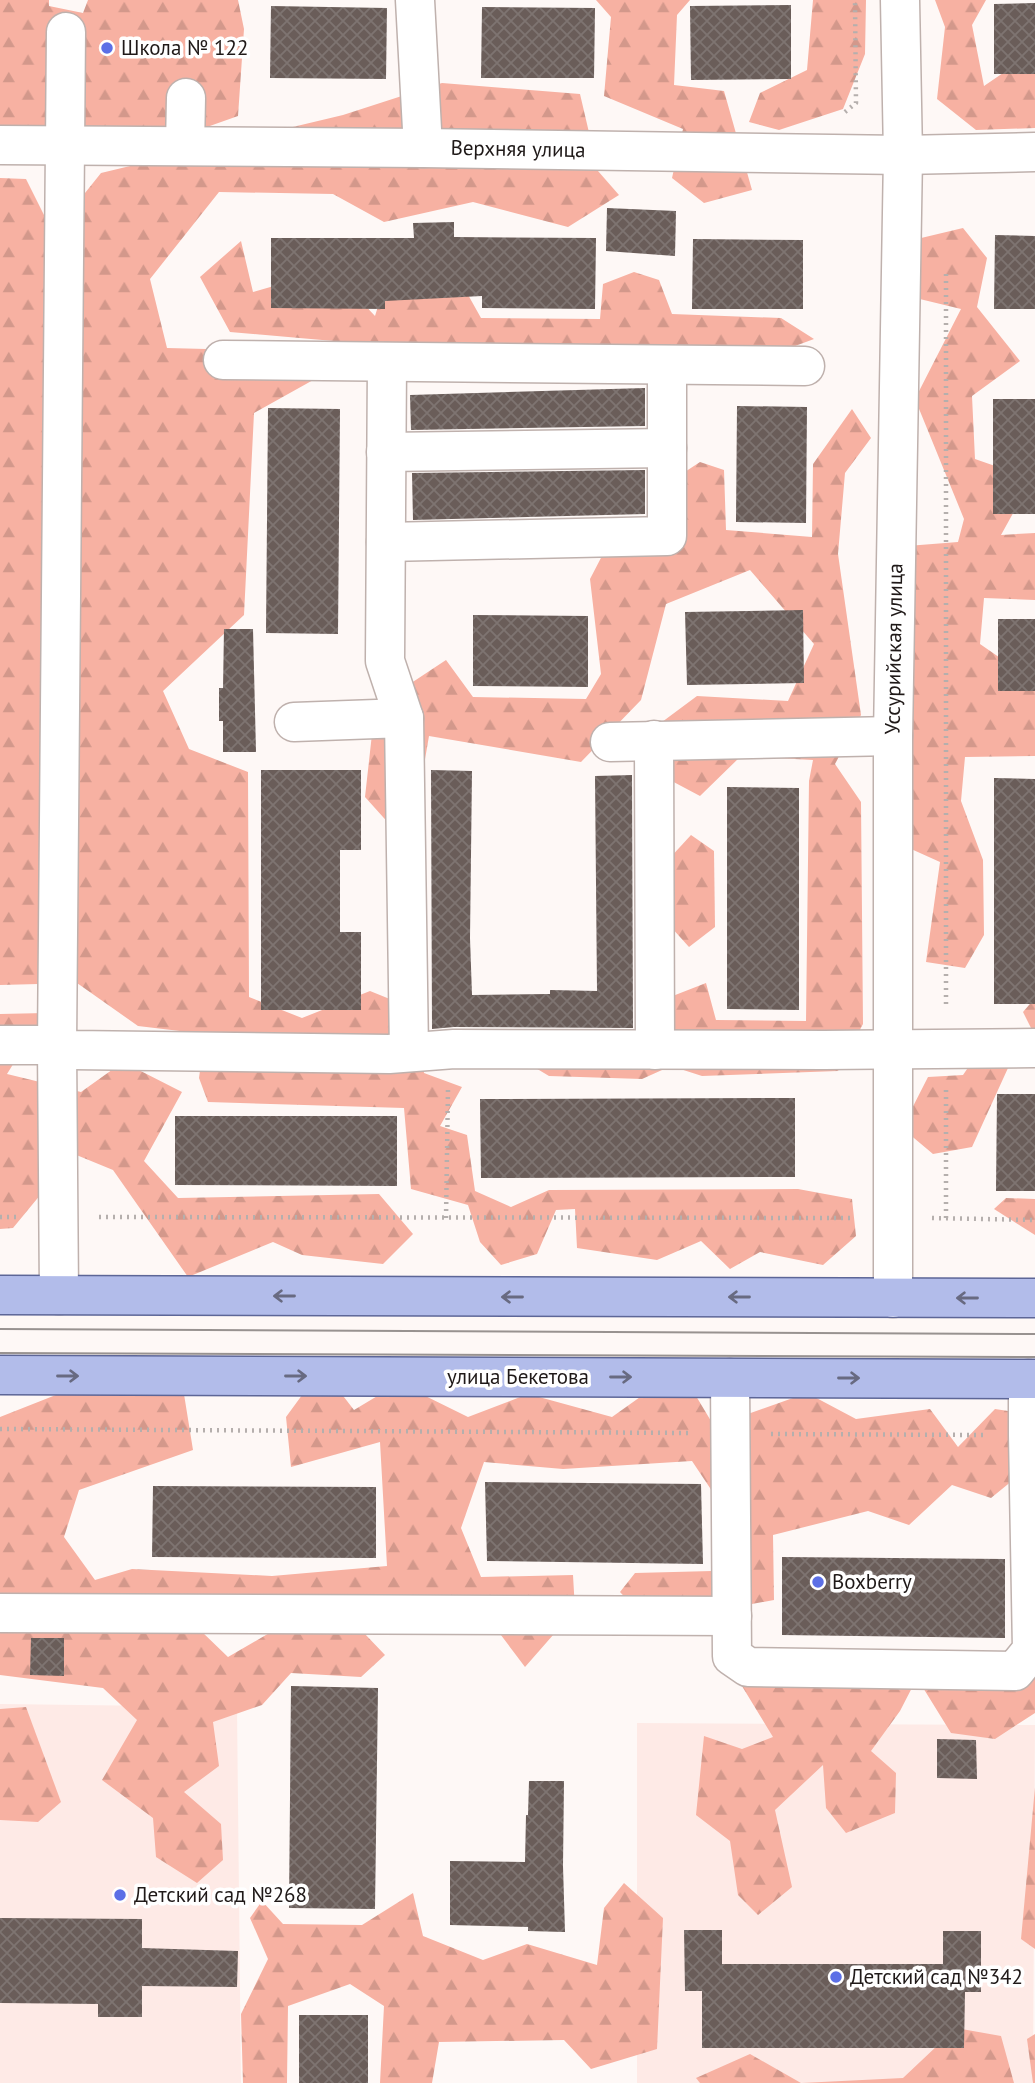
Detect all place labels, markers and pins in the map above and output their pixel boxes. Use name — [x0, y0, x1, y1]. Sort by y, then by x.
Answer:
place label: Школа № 122 — [121, 34, 248, 61]
marker: Школа № 122 — [99, 40, 115, 56]
place label: Boxberry — [832, 1568, 912, 1595]
marker: Boxberry — [810, 1574, 826, 1590]
place label: Детский сад №268 — [134, 1881, 307, 1908]
marker: Детский сад №268 — [112, 1887, 128, 1903]
place label: Детский сад №342 — [850, 1963, 1023, 1990]
marker: Детский сад №342 — [828, 1969, 844, 1985]

